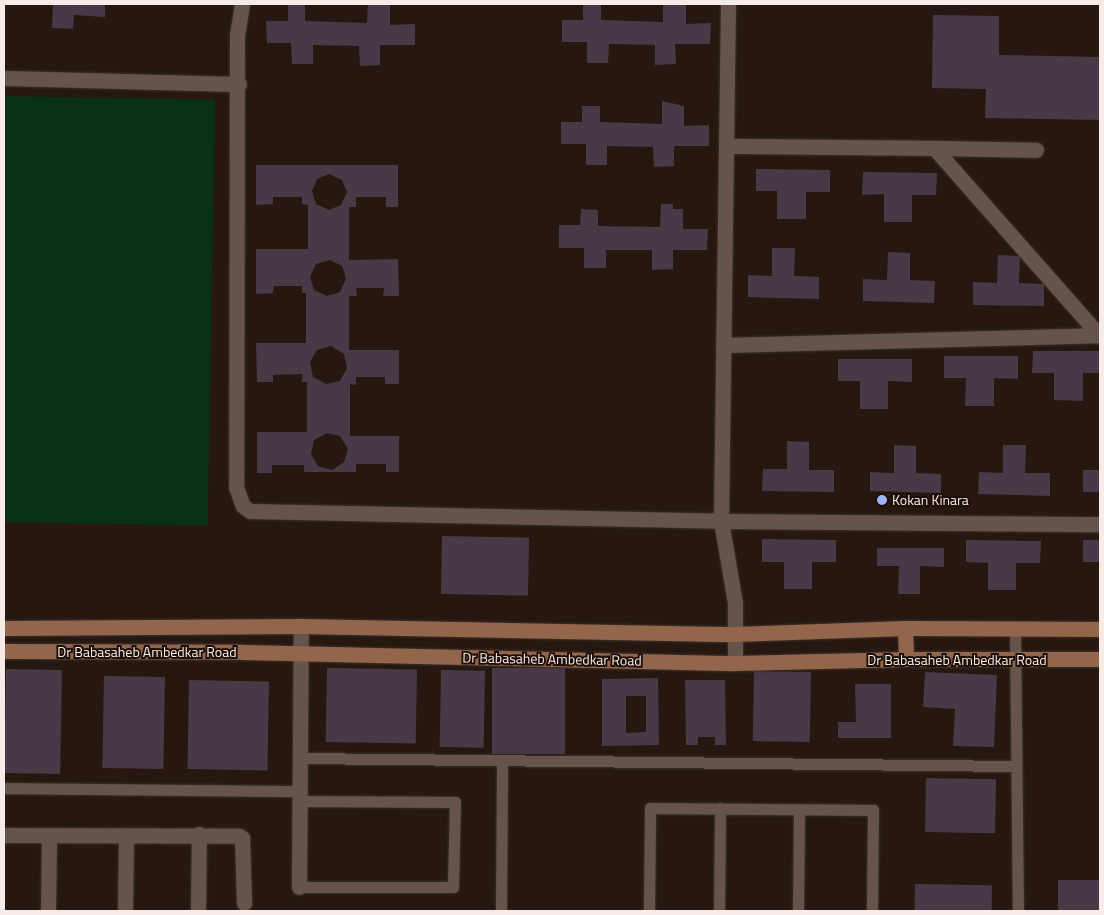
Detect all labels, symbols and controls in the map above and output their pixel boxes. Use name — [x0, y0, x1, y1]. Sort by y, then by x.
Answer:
place label: Kokan Kinara — [892, 492, 969, 508]
marker: Kokan Kinara — [876, 494, 888, 506]
street label: Dr Babasaheb Ambedkar Road — [57, 644, 237, 660]
street label: Dr Babasaheb Ambedkar Road — [462, 649, 642, 669]
street label: Dr Babasaheb Ambedkar Road — [867, 652, 1047, 668]

